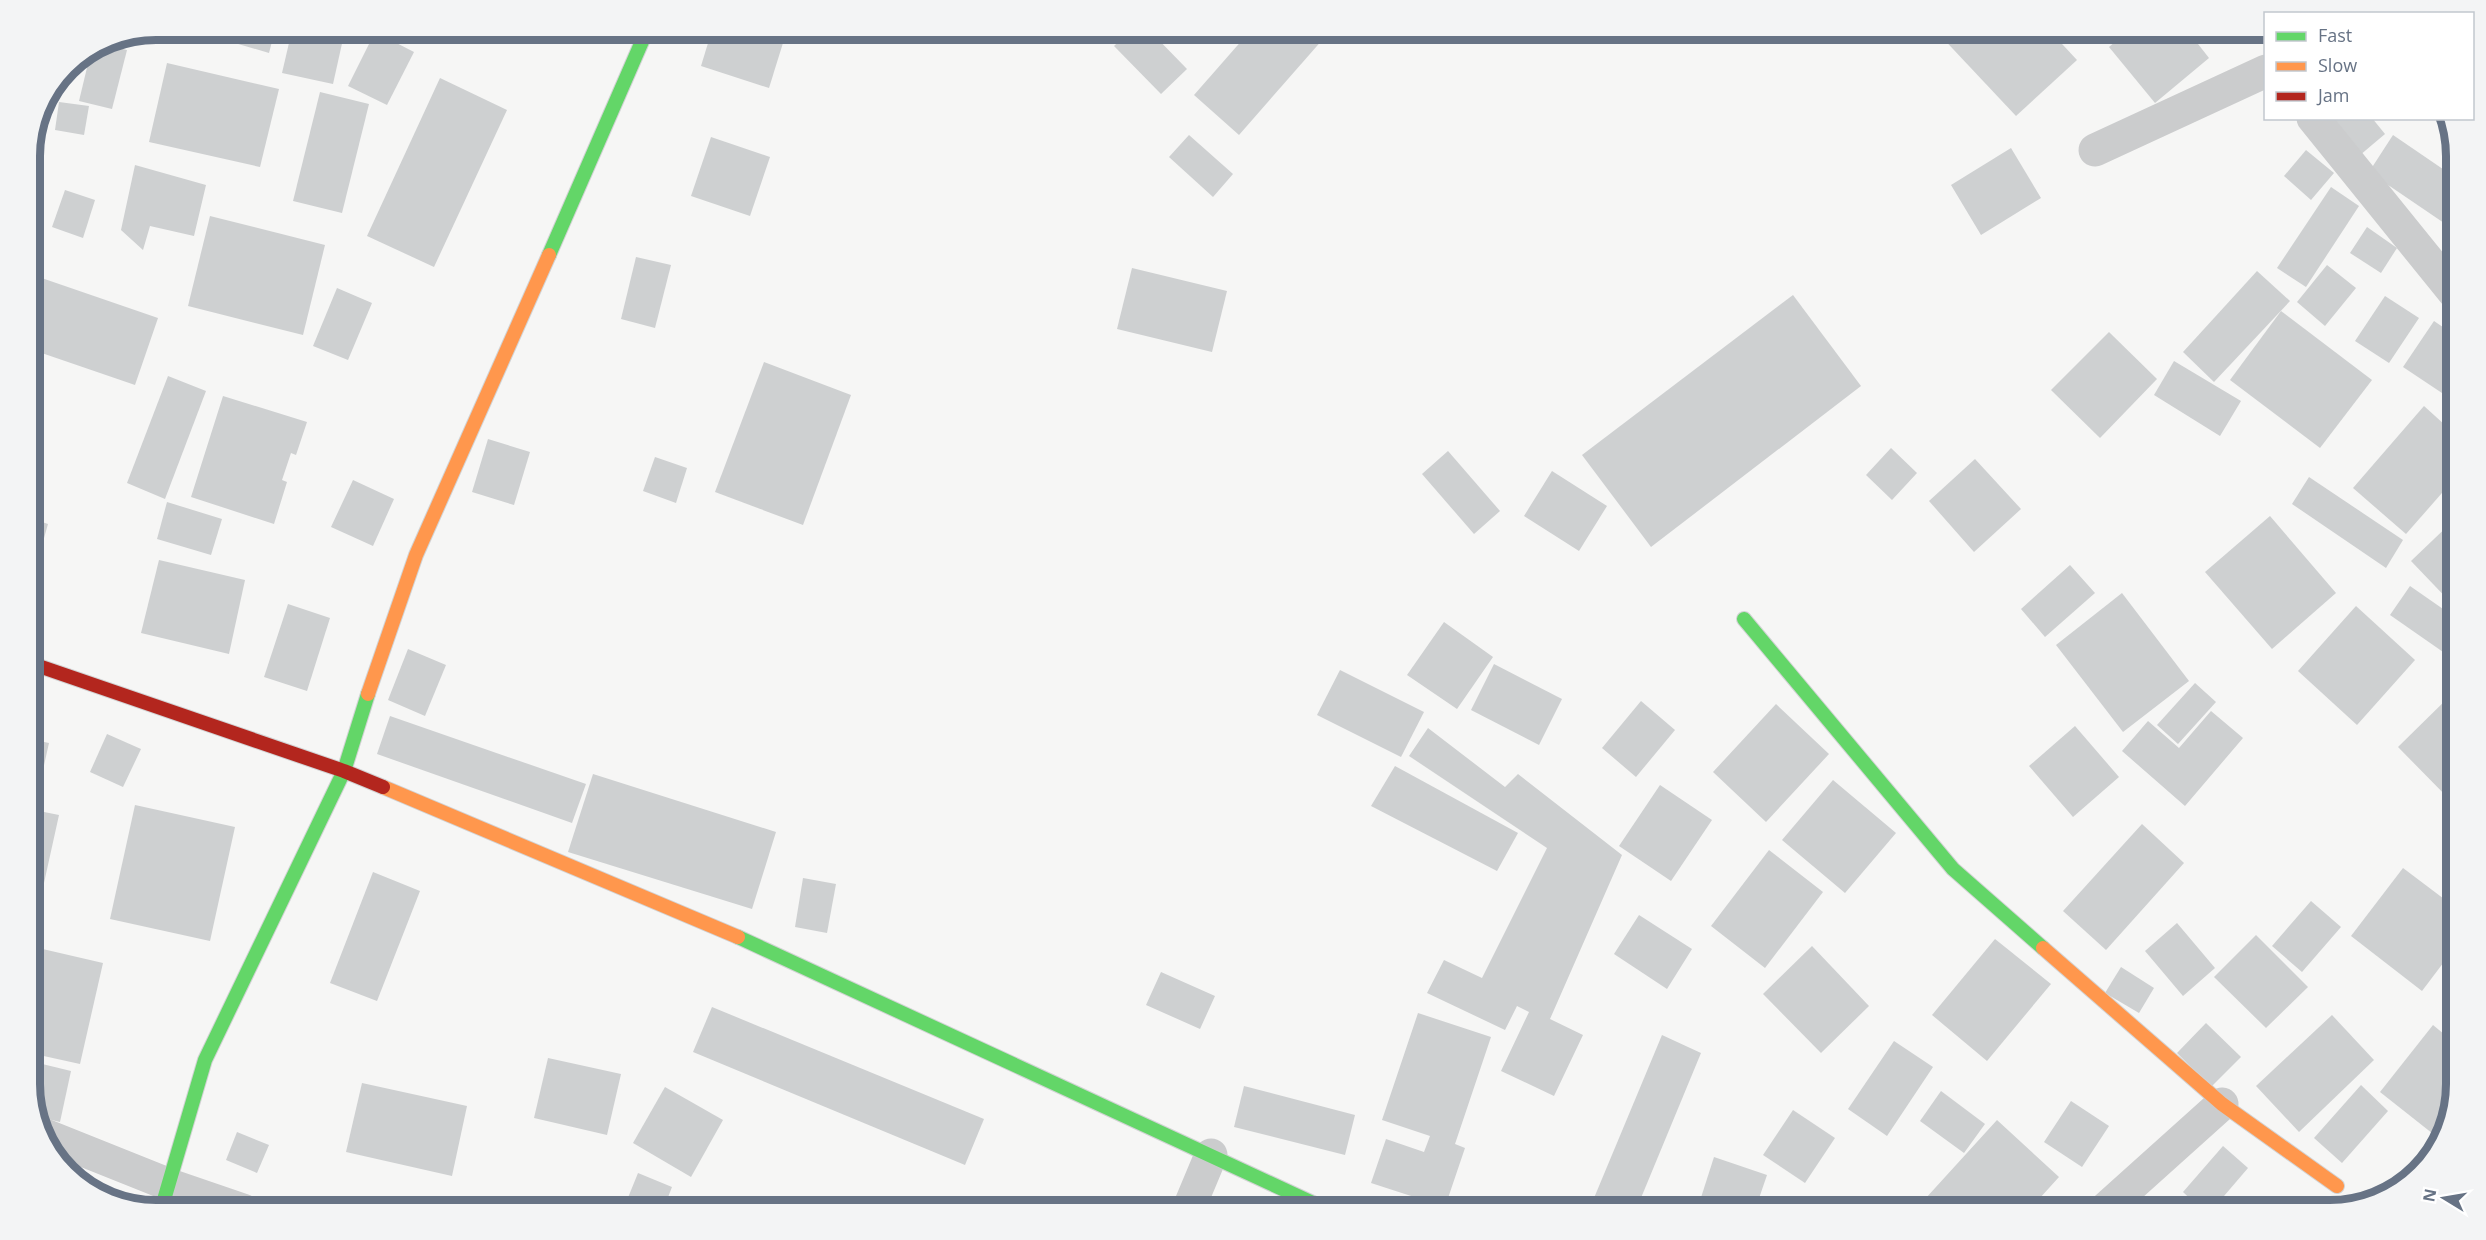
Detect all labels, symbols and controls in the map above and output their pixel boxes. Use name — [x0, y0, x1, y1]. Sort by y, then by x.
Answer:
legend — [2264, 12, 2474, 120]
text: Fast — [2318, 23, 2352, 47]
text: Slow — [2318, 53, 2357, 77]
text: Jam — [2316, 83, 2350, 107]
north arrow — [2414, 1168, 2474, 1228]
text: N — [2417, 1187, 2441, 1204]

